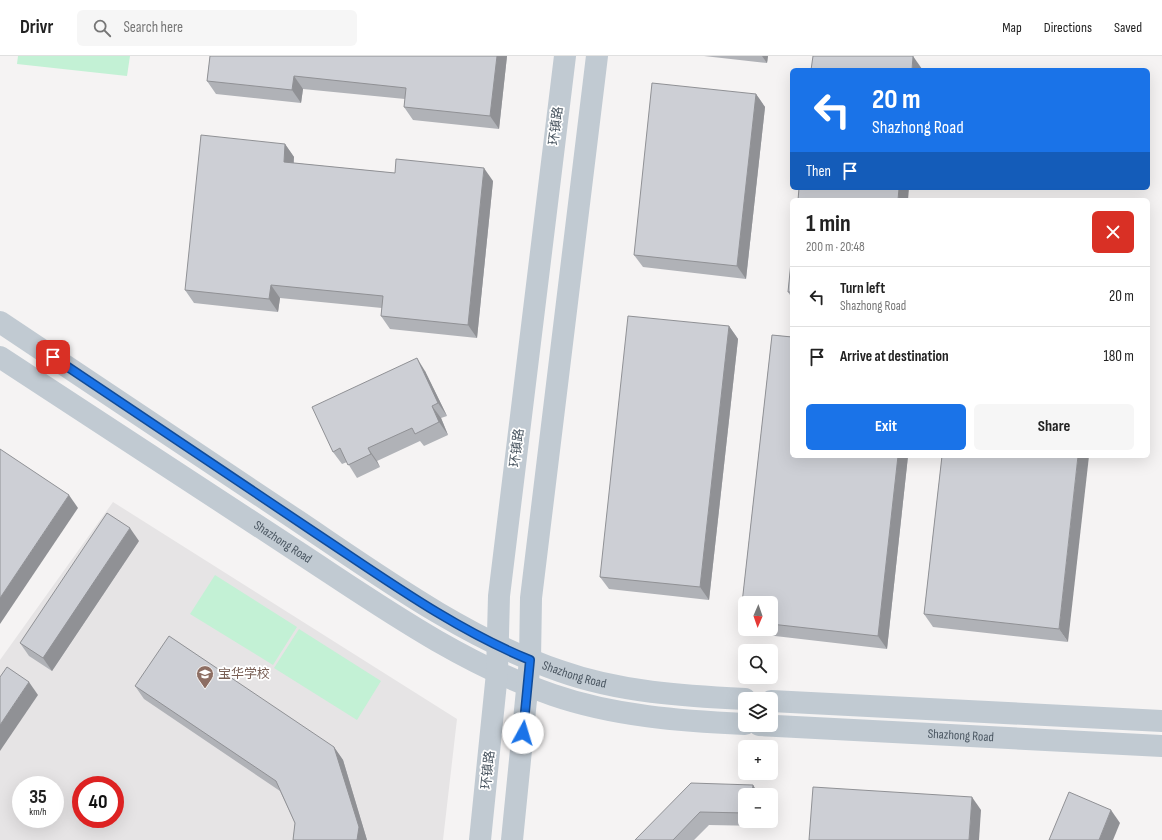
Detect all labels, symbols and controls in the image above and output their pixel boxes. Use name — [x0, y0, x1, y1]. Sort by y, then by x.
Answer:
search box — [77, 10, 357, 46]
text: Drivr — [20, 16, 53, 39]
icon: search — [91, 17, 113, 39]
text: Search here — [123, 18, 183, 37]
text: Map — [1002, 19, 1022, 36]
text: Directions — [1044, 19, 1092, 36]
text: Saved — [1114, 19, 1142, 36]
text: 20 m — [872, 83, 921, 116]
icon: left — [806, 84, 858, 136]
street label: 环镇路 — [546, 106, 566, 146]
text: Shazhong Road — [872, 117, 964, 138]
icon: arrive — [839, 160, 861, 182]
text: Then — [806, 162, 831, 181]
text: 1 min — [806, 209, 851, 238]
button: close — [1092, 211, 1134, 253]
text: 200 m · 20:48 — [806, 239, 865, 255]
text: Turn left — [840, 279, 885, 298]
icon: left — [806, 286, 828, 308]
text: 20 m — [1109, 287, 1134, 306]
text: Shazhong Road — [840, 298, 906, 314]
pin — [36, 340, 70, 374]
icon: arrive — [42, 346, 64, 368]
icon: arrive — [806, 346, 828, 368]
text: Arrive at destination — [840, 347, 949, 366]
text: 180 m — [1103, 347, 1134, 366]
button: Exit — [806, 404, 966, 450]
button: Share — [974, 404, 1134, 450]
street label: 环镇路 — [507, 428, 527, 468]
street label: Shazhong Road — [251, 517, 315, 567]
north arrow — [738, 596, 778, 636]
map controls — [738, 596, 778, 828]
button: search — [738, 644, 778, 684]
street label: Shazhong Road — [540, 657, 608, 692]
school or university icon: 宝华学校 — [195, 664, 215, 689]
place label: 宝华学校 — [218, 666, 270, 682]
button: layers — [738, 692, 778, 732]
position arrow — [502, 712, 544, 754]
street label: Shazhong Road — [927, 726, 994, 745]
button: + — [738, 740, 778, 780]
street label: 环镇路 — [478, 750, 498, 790]
speed limit sign: 40 — [72, 776, 124, 828]
text: 35 — [29, 785, 47, 809]
button: − — [738, 788, 778, 828]
text: km/h — [29, 806, 47, 818]

